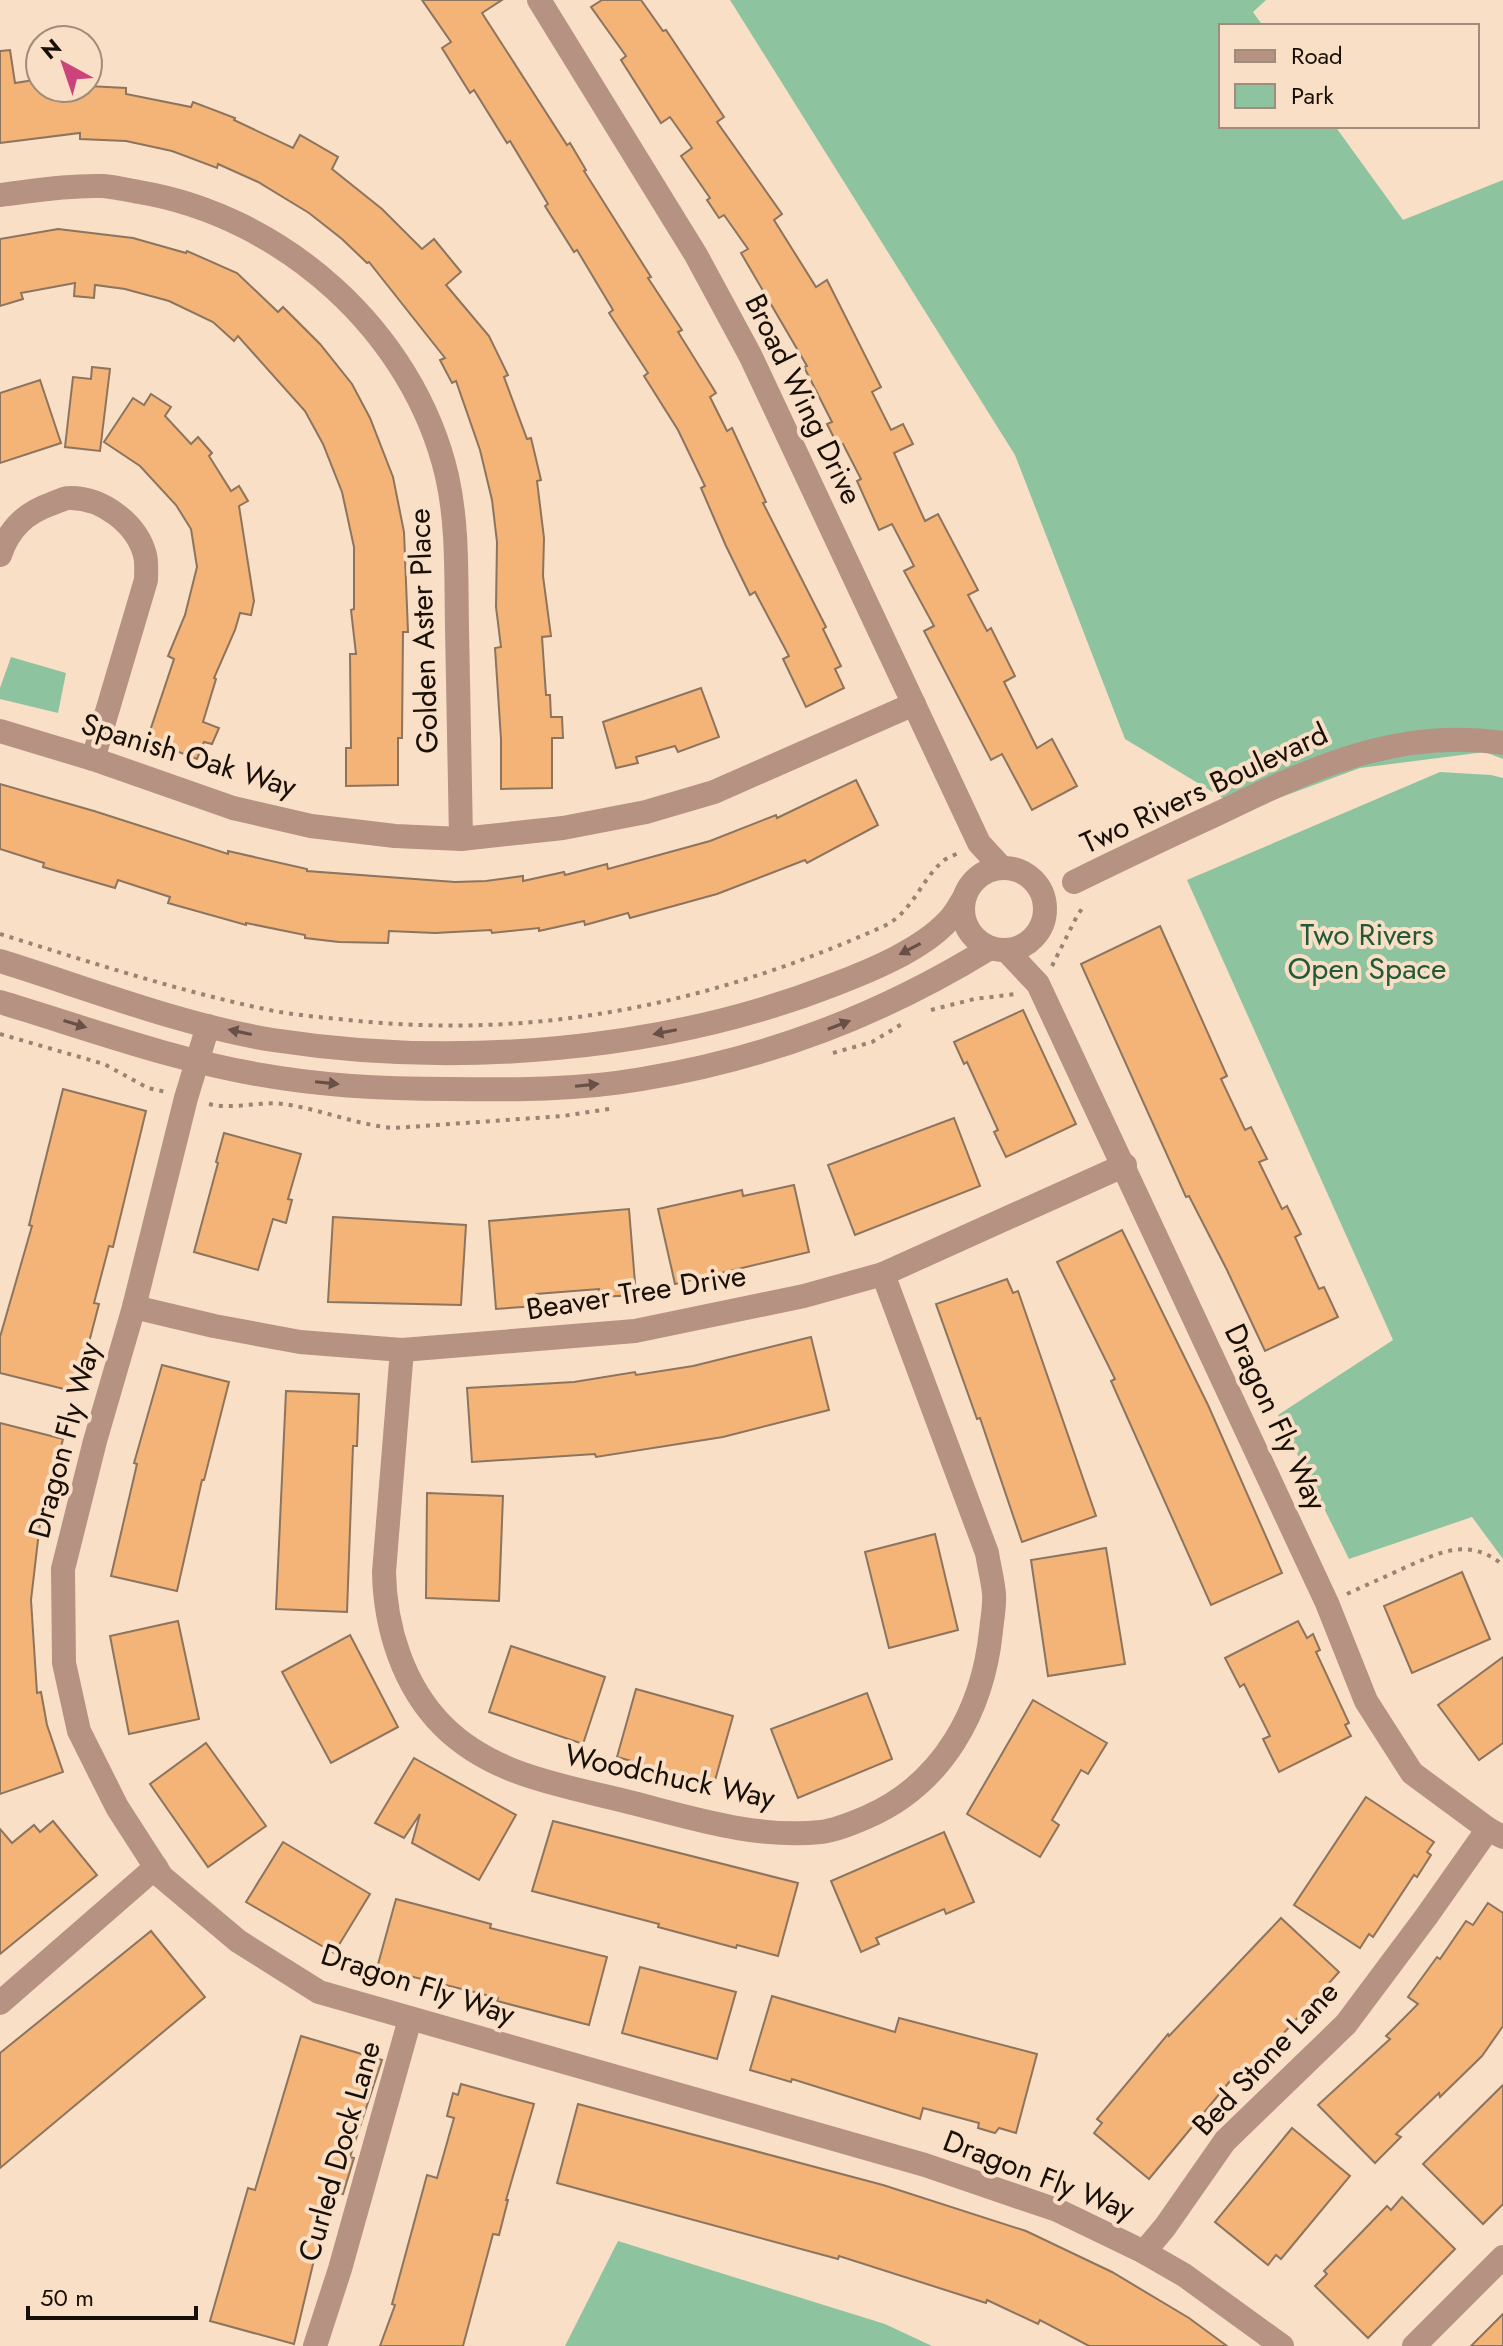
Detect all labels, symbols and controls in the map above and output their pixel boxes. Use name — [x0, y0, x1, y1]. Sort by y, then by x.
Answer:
north arrow — [24, 24, 104, 104]
legend — [1219, 24, 1479, 128]
text: N — [34, 31, 68, 67]
text: Road — [1291, 38, 1343, 73]
text: Park — [1291, 78, 1334, 113]
street label: Broad Wing Drive — [734, 286, 874, 512]
street label: Golden Aster Place — [397, 508, 449, 754]
street label: Spanish Oak Way — [76, 702, 303, 808]
street label: Two Rivers Boulevard — [1073, 712, 1335, 864]
park label: Two Rivers Open Space — [1288, 913, 1446, 990]
one-way arrow — [899, 941, 921, 955]
one-way arrow — [63, 1018, 87, 1031]
one-way arrow — [827, 1018, 851, 1031]
one-way arrow — [227, 1026, 252, 1038]
one-way arrow — [653, 1027, 678, 1039]
one-way arrow — [315, 1076, 340, 1089]
one-way arrow — [575, 1079, 600, 1092]
street label: Beaver Tree Drive — [523, 1253, 749, 1331]
street label: Dragon Fly Way — [1214, 1317, 1338, 1518]
street label: Dragon Fly Way — [17, 1336, 111, 1543]
street label: Woodchuck Way — [561, 1733, 780, 1819]
street label: Dragon Fly Way — [315, 1932, 521, 2036]
street label: Bed Stone Lane — [1182, 1971, 1348, 2145]
street label: Curled Dock Lane — [287, 2036, 391, 2266]
street label: Dragon Fly Way — [937, 2119, 1142, 2231]
scale bar — [28, 2270, 196, 2320]
text: 50 m — [40, 2280, 94, 2315]

